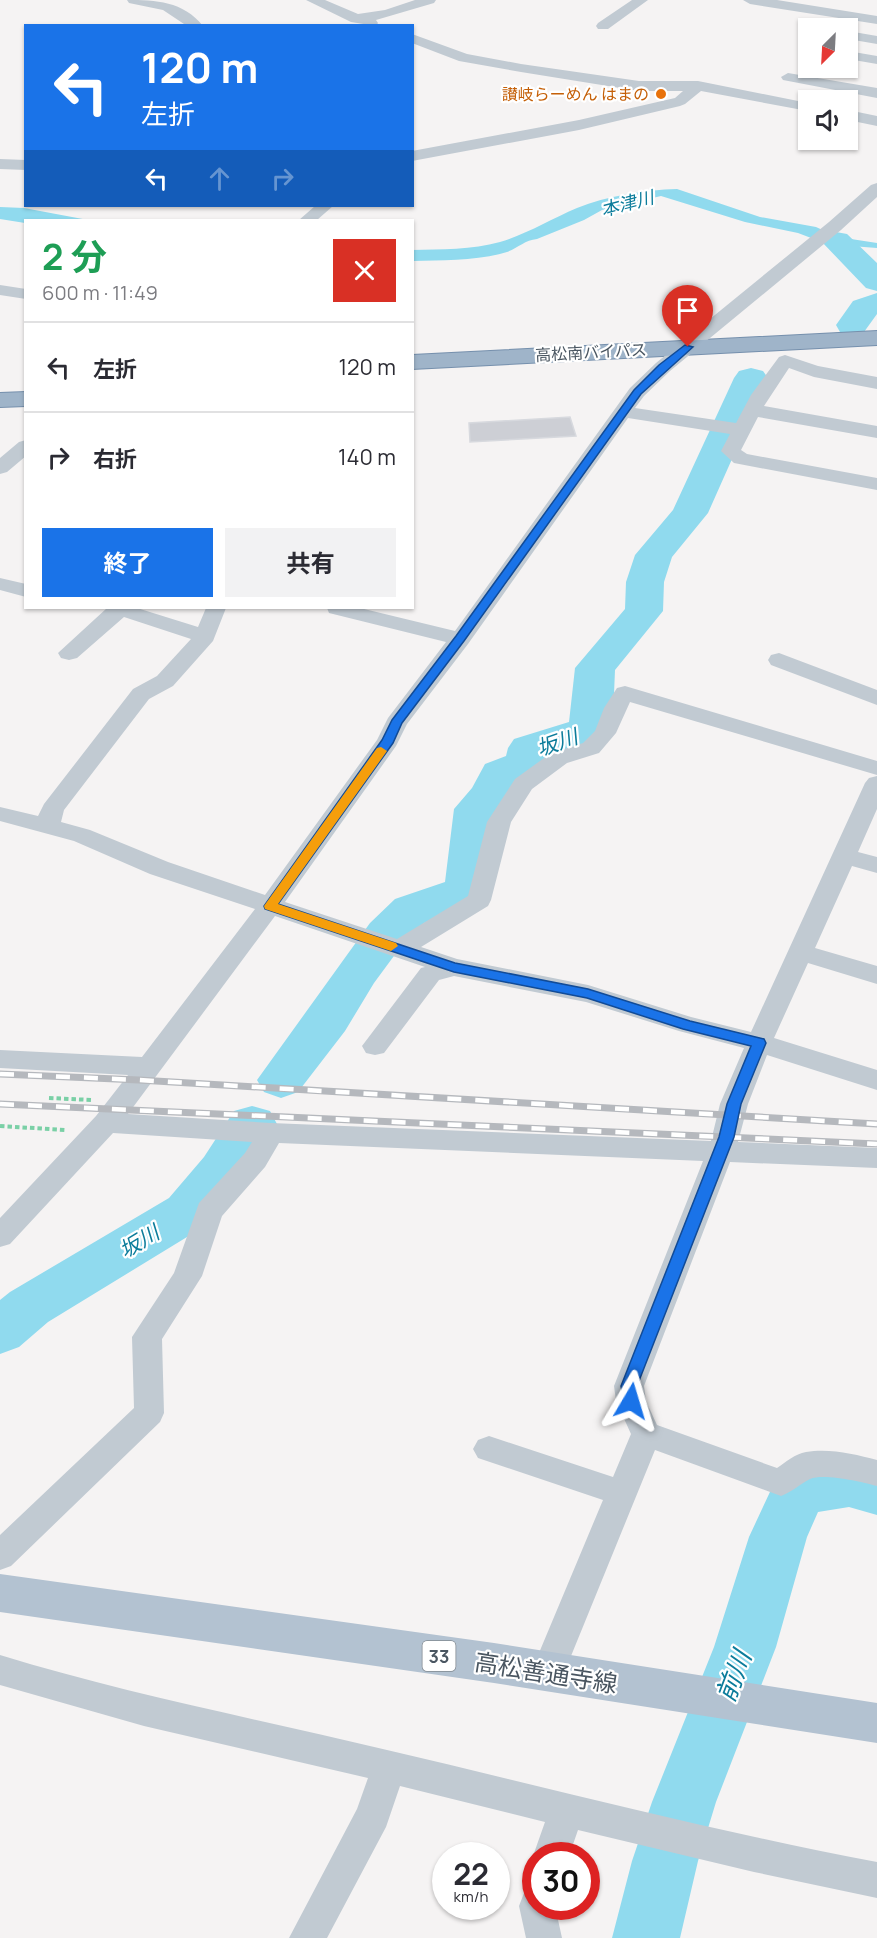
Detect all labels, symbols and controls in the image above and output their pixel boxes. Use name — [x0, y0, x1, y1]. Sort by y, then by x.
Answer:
north arrow — [798, 18, 858, 78]
map controls — [798, 18, 858, 150]
text: 120 m — [141, 38, 258, 96]
icon: left — [42, 48, 120, 126]
place label: 讃岐らーめん はまの — [502, 83, 649, 105]
marker: 讃岐らーめん はまの — [654, 87, 668, 101]
button: sound — [798, 90, 858, 150]
text: 左折 — [141, 95, 195, 132]
icon: left — [140, 162, 173, 195]
icon: ahead — [203, 162, 236, 195]
icon: right — [266, 162, 299, 195]
water label: 本津川 — [598, 184, 658, 222]
text: 2 分 — [42, 232, 107, 281]
button: close — [333, 239, 396, 302]
text: 600 m · 11:49 — [42, 279, 158, 306]
pin — [662, 285, 713, 347]
icon: arrive — [671, 294, 704, 327]
street label: 高松南バイパス — [535, 338, 647, 366]
icon: left — [42, 351, 75, 384]
text: 120 m — [338, 352, 396, 382]
text: 左折 — [93, 354, 137, 384]
icon: right — [42, 441, 75, 474]
text: 140 m — [338, 442, 396, 472]
text: 右折 — [93, 444, 137, 474]
button: 終了 — [42, 528, 213, 597]
button: 共有 — [225, 528, 396, 597]
water label: 坂川 — [533, 721, 583, 762]
water label: 坂川 — [114, 1217, 166, 1264]
position arrow — [599, 1369, 663, 1433]
road number: 33 — [422, 1641, 456, 1671]
water label: 前川 — [707, 1642, 760, 1707]
street label: 高松善通寺線 — [472, 1644, 620, 1700]
speed limit sign: 30 — [522, 1842, 600, 1920]
text: 22 — [453, 1853, 489, 1894]
text: km/h — [454, 1886, 488, 1907]

